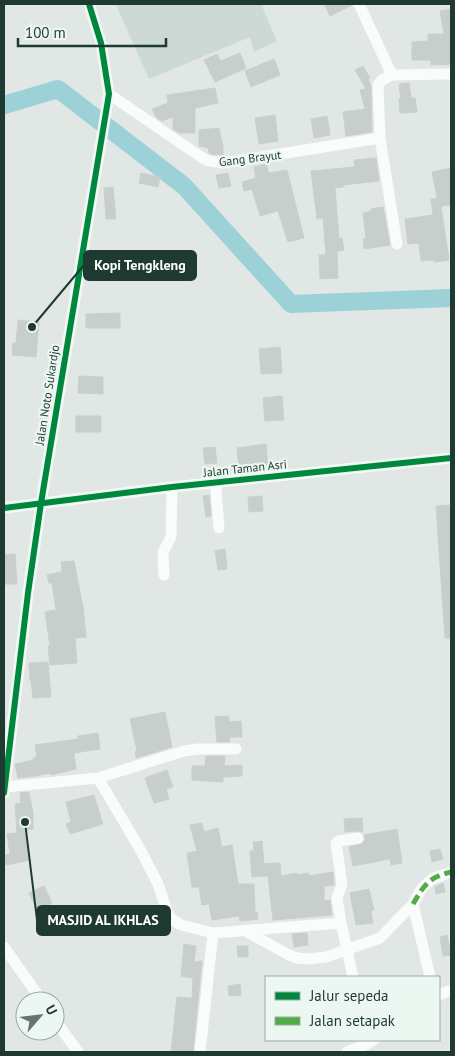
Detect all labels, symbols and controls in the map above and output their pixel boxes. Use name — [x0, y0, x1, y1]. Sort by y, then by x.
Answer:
scale bar — [18, 15, 165, 47]
text: 100 m — [25, 23, 66, 42]
street label: Gang Brayut — [218, 147, 282, 169]
callout: Kopi Tengkleng — [84, 251, 196, 280]
text: Kopi Tengkleng — [94, 256, 186, 274]
street label: Jalan Noto Sukardjo — [31, 344, 62, 447]
street label: Jalan Taman Asri — [201, 456, 288, 480]
callout: MASJID AL IKHLAS — [37, 906, 170, 935]
text: MASJID AL IKHLAS — [47, 911, 159, 929]
legend — [265, 976, 440, 1041]
text: Jalur sepeda — [309, 986, 389, 1005]
north arrow — [15, 991, 65, 1041]
text: U — [41, 1002, 61, 1018]
text: Jalan setapak — [309, 1011, 396, 1030]

